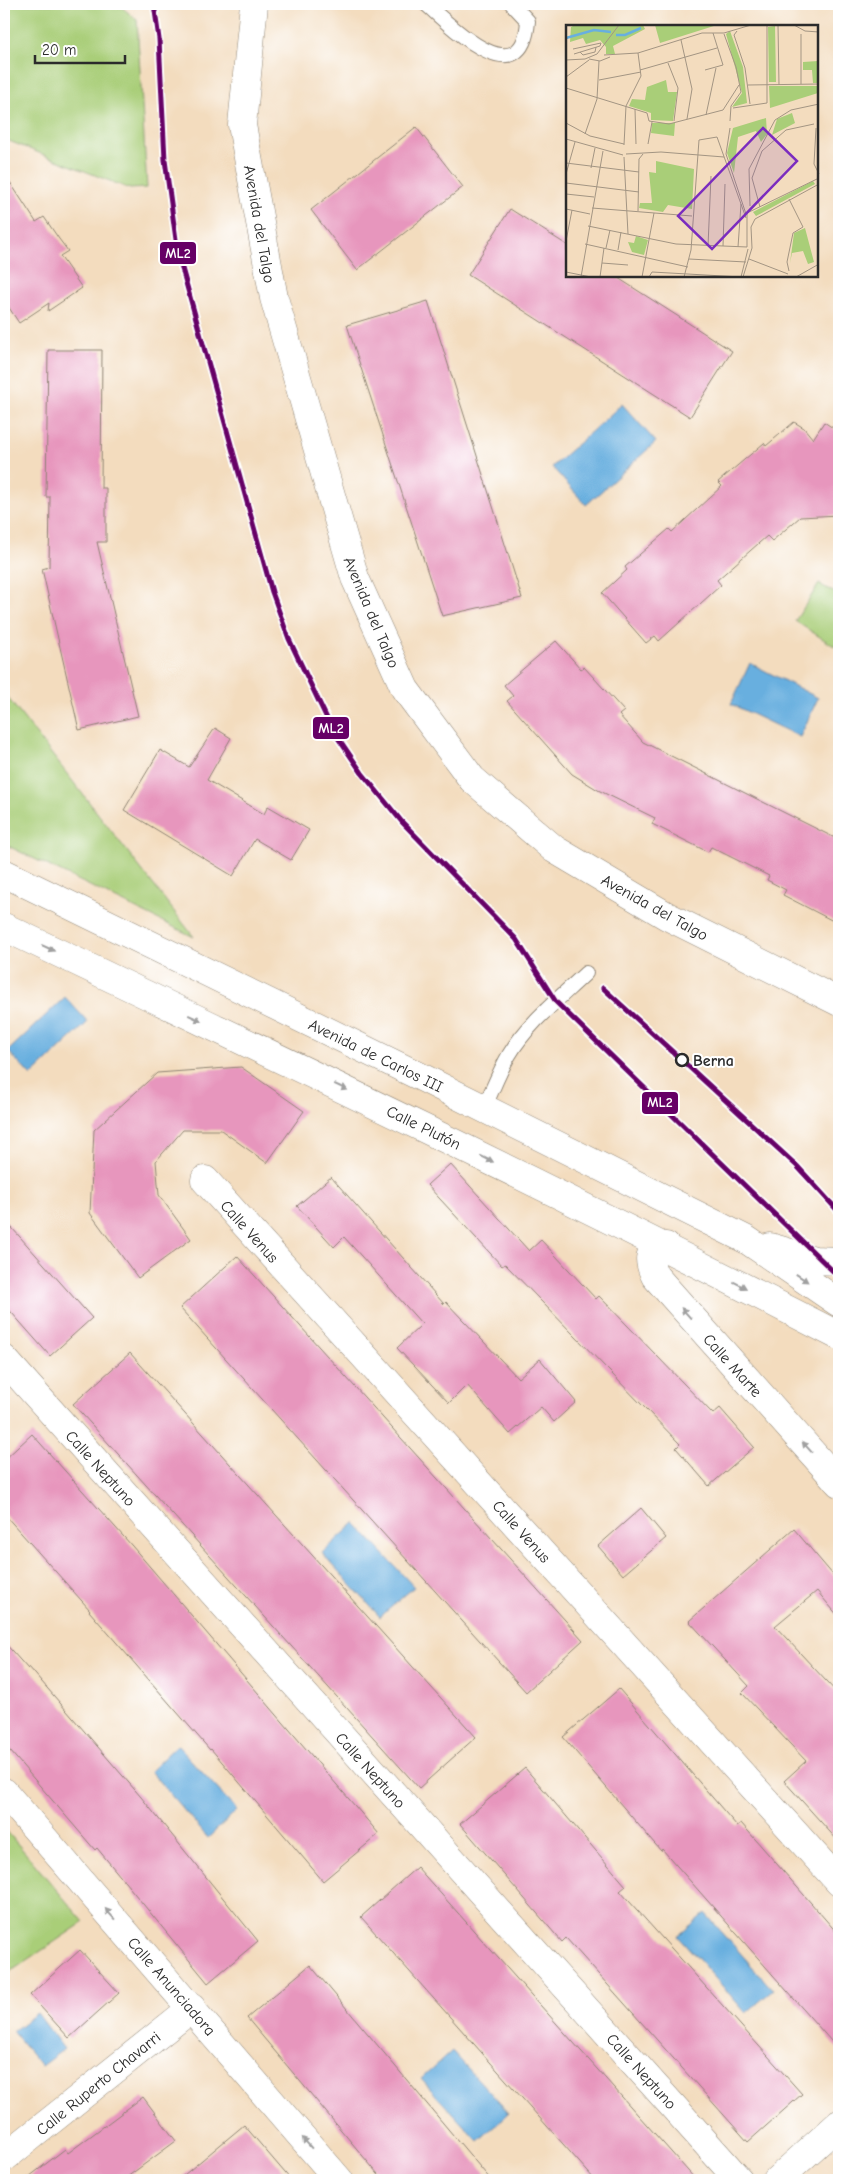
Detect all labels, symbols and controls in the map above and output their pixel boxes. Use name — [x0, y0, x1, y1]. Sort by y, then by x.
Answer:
inset map — [566, 25, 818, 278]
scale bar — [35, 32, 125, 64]
text: 20 m — [42, 41, 76, 59]
street label: Avenida del Talgo — [240, 164, 278, 284]
line badge: ML2 — [159, 241, 197, 265]
text: ML2 — [165, 245, 191, 262]
street label: Avenida del Talgo — [340, 554, 403, 671]
line badge: ML2 — [312, 716, 350, 740]
text: ML2 — [318, 720, 344, 737]
street label: Avenida del Talgo — [598, 871, 711, 945]
one-way arrow — [41, 944, 55, 952]
one-way arrow — [187, 1013, 202, 1022]
street label: Avenida de Carlos III — [305, 1016, 446, 1096]
place label: Berna — [693, 1052, 734, 1070]
marker: Berna — [675, 1053, 689, 1067]
one-way arrow — [334, 1084, 348, 1092]
line badge: ML2 — [641, 1091, 679, 1115]
text: ML2 — [647, 1094, 673, 1111]
street label: Calle Plutón — [383, 1102, 464, 1154]
one-way arrow — [480, 1155, 494, 1163]
street label: Calle Venus — [217, 1197, 282, 1267]
one-way arrow — [795, 1273, 809, 1283]
one-way arrow — [733, 1281, 747, 1289]
one-way arrow — [680, 1308, 692, 1320]
street label: Calle Marte — [699, 1330, 765, 1401]
street label: Calle Neptuno — [62, 1427, 139, 1510]
one-way arrow — [801, 1441, 812, 1454]
street label: Calle Venus — [489, 1497, 554, 1567]
street label: Calle Neptuno — [332, 1729, 409, 1812]
one-way arrow — [105, 1908, 116, 1920]
street label: Calle Anunciadora — [124, 1934, 219, 2040]
street label: Calle Ruperto Chavarri — [33, 2028, 164, 2139]
street label: Calle Neptuno — [603, 2030, 680, 2113]
one-way arrow — [301, 2138, 313, 2150]

